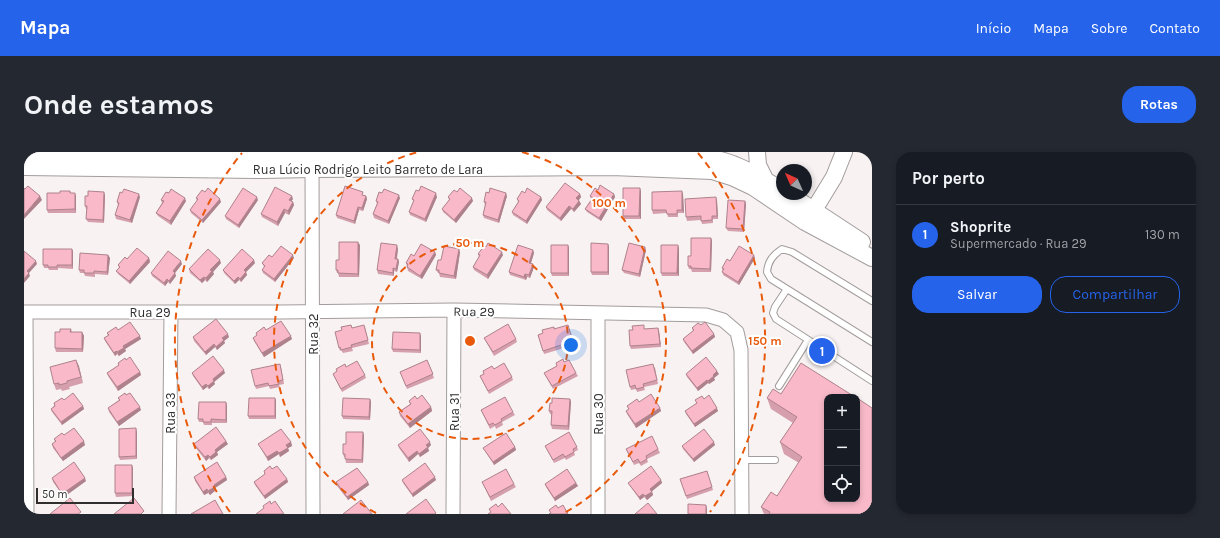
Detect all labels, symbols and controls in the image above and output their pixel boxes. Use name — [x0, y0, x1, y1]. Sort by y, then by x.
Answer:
text: Mapa — [20, 17, 70, 39]
text: Início — [976, 20, 1011, 37]
text: Mapa — [1033, 20, 1069, 37]
text: Sobre — [1091, 20, 1127, 37]
text: Contato — [1149, 20, 1200, 37]
button: Rotas — [1122, 86, 1196, 123]
text: Onde estamos — [24, 88, 214, 121]
street label: Rua Lúcio Rodrigo Leito Barreto de Lara — [253, 162, 483, 177]
north arrow — [776, 164, 812, 200]
text: Por perto — [912, 168, 985, 188]
text: 100 m — [592, 196, 626, 210]
text: Shoprite — [950, 218, 1011, 236]
text: 1 — [923, 227, 927, 242]
text: 130 m — [1145, 227, 1180, 242]
text: 50 m — [456, 236, 485, 250]
text: Supermercado · Rua 29 — [950, 236, 1087, 251]
button: Salvar — [912, 276, 1042, 313]
button: Compartilhar — [1050, 276, 1180, 313]
street label: Rua 29 — [453, 304, 495, 319]
street label: Rua 29 — [129, 305, 171, 320]
street label: Rua 32 — [306, 313, 321, 355]
centre of rings — [463, 334, 477, 348]
text: 150 m — [748, 334, 782, 348]
your location — [561, 335, 581, 355]
pin: 1 — [809, 336, 835, 366]
street label: Rua 33 — [163, 392, 178, 434]
street label: Rua 31 — [447, 393, 462, 431]
street label: Rua 30 — [591, 393, 606, 435]
map controls — [824, 394, 860, 502]
button: + — [824, 394, 860, 430]
button: − — [824, 430, 860, 466]
button: locate — [824, 466, 860, 502]
scale bar — [36, 486, 134, 505]
text: 50 m — [42, 488, 68, 501]

